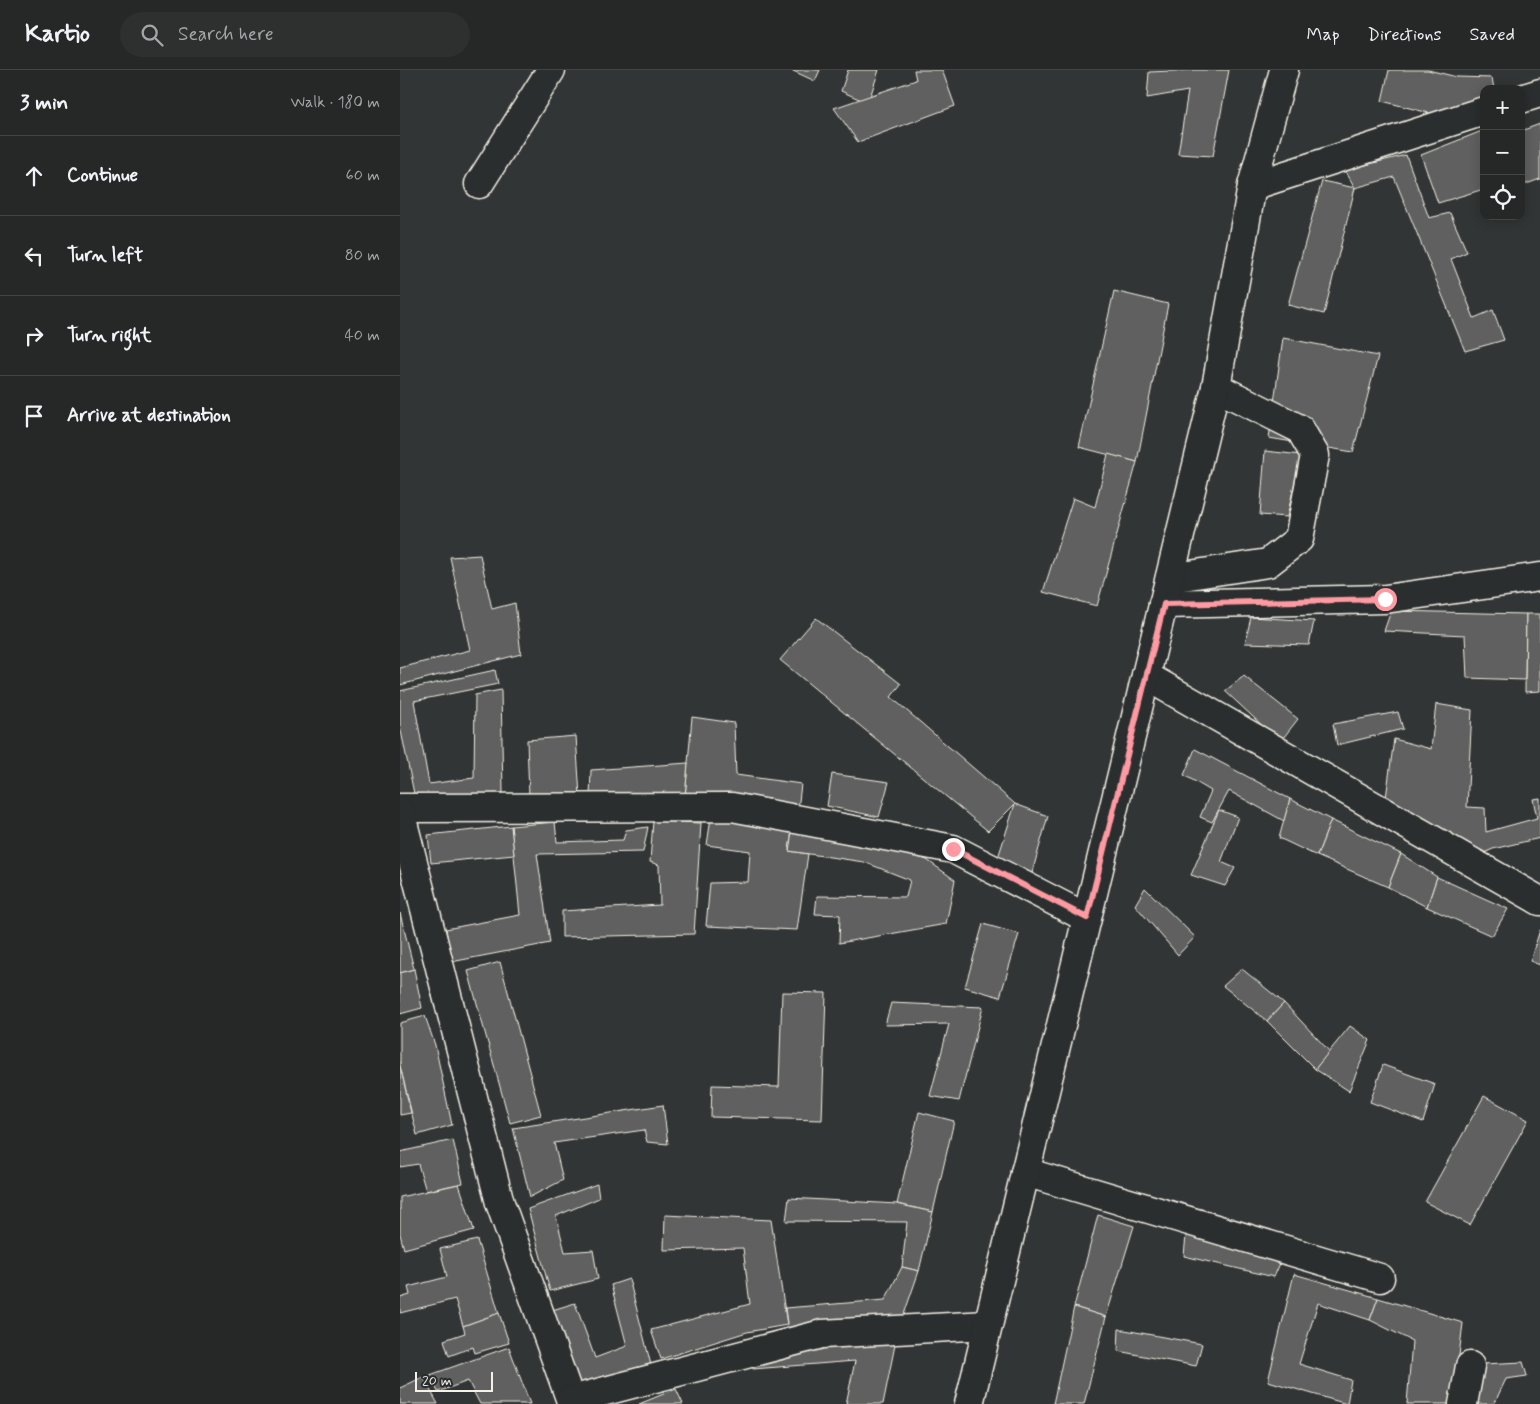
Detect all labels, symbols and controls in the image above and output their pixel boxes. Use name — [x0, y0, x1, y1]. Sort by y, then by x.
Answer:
search box — [120, 12, 470, 57]
text: Kartio — [25, 19, 90, 50]
icon: search — [138, 21, 166, 49]
text: Search here — [178, 22, 274, 47]
text: Map — [1307, 23, 1340, 47]
text: Directions — [1368, 23, 1442, 47]
text: Saved — [1470, 23, 1515, 47]
map controls — [1480, 85, 1525, 220]
button: + — [1480, 85, 1525, 130]
text: 3 min — [20, 89, 68, 117]
text: Walk · 180 m — [291, 92, 380, 113]
button: − — [1480, 130, 1525, 175]
icon: ahead — [20, 162, 48, 190]
text: Continue — [67, 163, 138, 188]
text: 60 m — [346, 165, 380, 186]
button: locate — [1480, 175, 1525, 220]
icon: left — [20, 242, 48, 270]
text: Turn left — [67, 243, 143, 268]
text: 80 m — [345, 245, 380, 266]
icon: right — [20, 322, 48, 350]
text: Turn right — [67, 323, 151, 348]
text: 40 m — [344, 325, 380, 346]
icon: arrive — [20, 402, 48, 430]
text: Arrive at destination — [67, 403, 231, 428]
route start — [1374, 588, 1397, 611]
route end — [942, 838, 965, 861]
scale bar — [415, 1369, 492, 1392]
text: 20 m — [422, 1372, 452, 1390]

